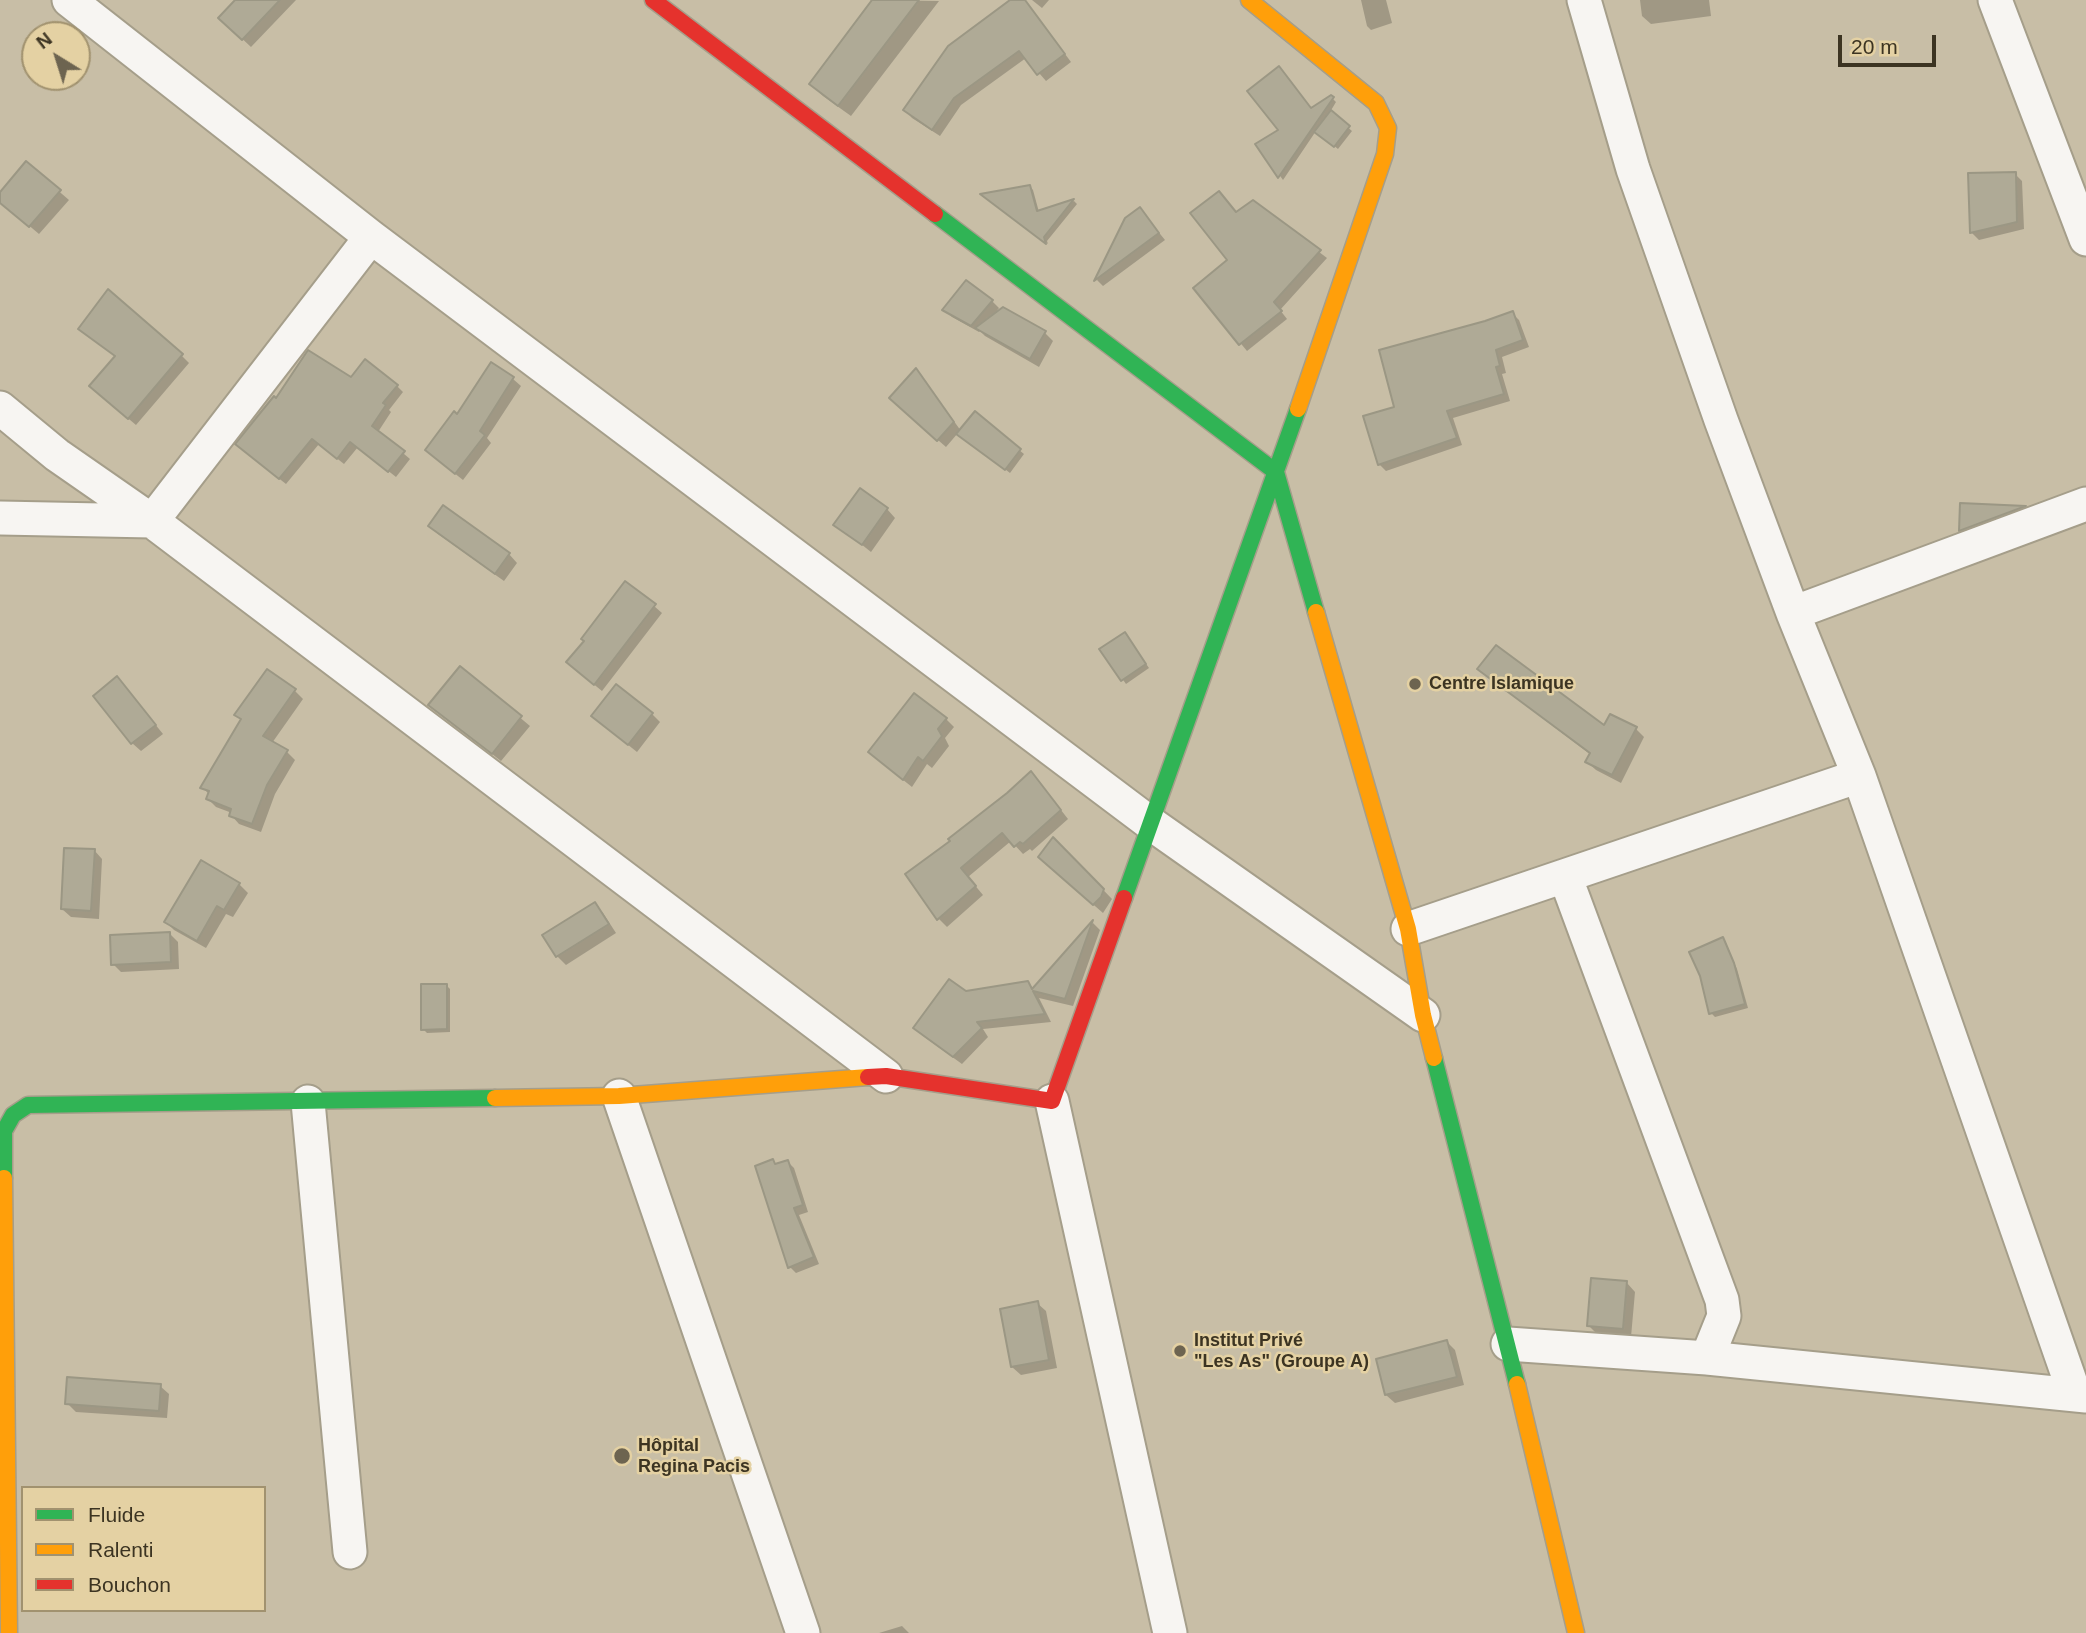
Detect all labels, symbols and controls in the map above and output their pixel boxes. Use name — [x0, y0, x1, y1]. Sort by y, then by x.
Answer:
north arrow — [21, 21, 91, 91]
scale bar — [1841, 21, 1939, 65]
text: N — [32, 28, 56, 53]
text: 20 m — [1851, 35, 1898, 58]
place label: Centre Islamique — [1429, 673, 1574, 695]
marker: Centre Islamique — [1407, 676, 1423, 692]
place label: Institut Privé "Les As" (Groupe A) — [1194, 1330, 1369, 1372]
marker: Institut Privé "Les As" (Groupe A) — [1172, 1343, 1188, 1359]
place label: Hôpital Regina Pacis — [638, 1435, 750, 1478]
marker: Hôpital Regina Pacis — [612, 1446, 632, 1466]
legend — [21, 1486, 266, 1612]
text: Fluide — [88, 1503, 145, 1526]
text: Ralenti — [88, 1538, 153, 1561]
text: Bouchon — [88, 1573, 171, 1596]

